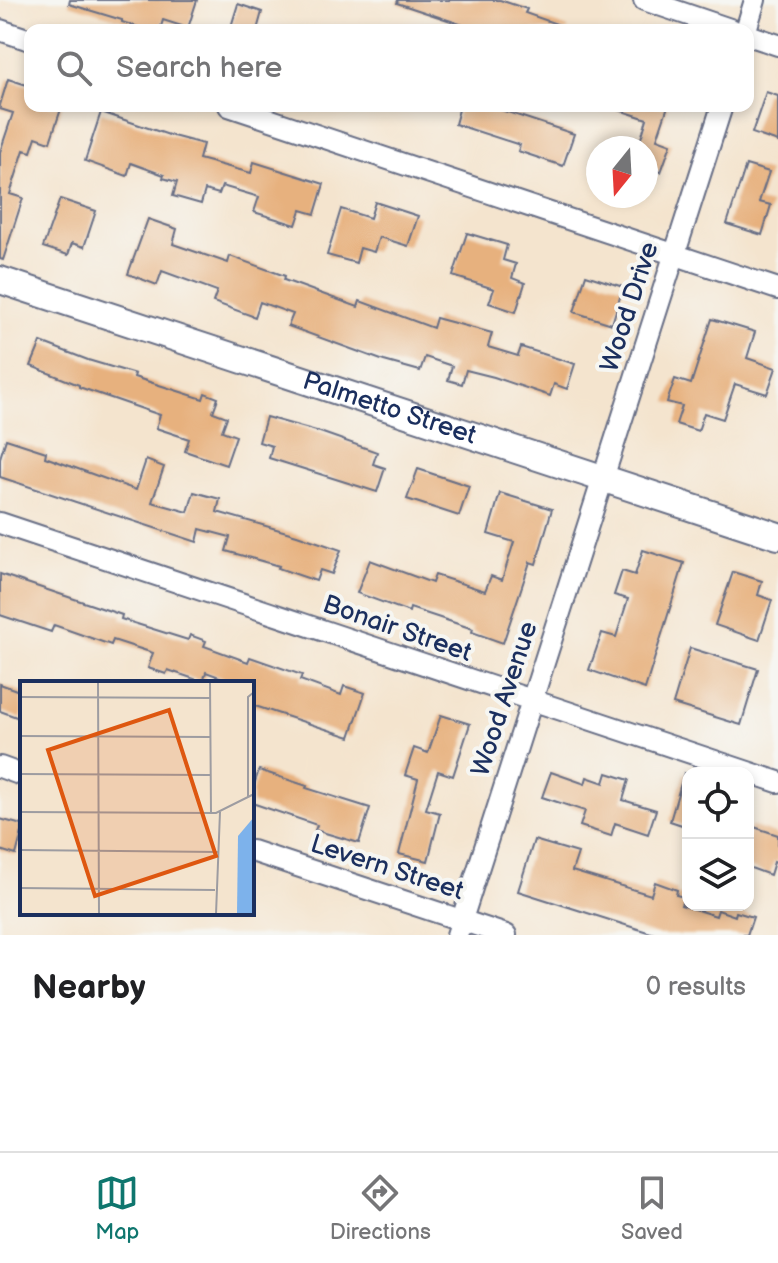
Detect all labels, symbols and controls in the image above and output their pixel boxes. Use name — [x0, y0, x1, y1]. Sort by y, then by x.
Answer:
search box — [24, 24, 754, 112]
icon: search — [52, 46, 96, 90]
text: Search here — [116, 50, 282, 86]
north arrow — [586, 136, 658, 208]
street label: Wood Drive — [594, 238, 666, 376]
street label: Palmetto Street — [299, 365, 480, 451]
street label: Bonair Street — [319, 589, 475, 669]
street label: Wood Avenue — [465, 618, 545, 780]
inset map — [20, 681, 254, 915]
map controls — [682, 767, 754, 911]
button: locate — [682, 767, 754, 839]
street label: Levern Street — [307, 829, 467, 907]
button: layers — [682, 839, 754, 911]
text: Nearby — [32, 967, 146, 1008]
text: 0 results — [646, 972, 746, 1003]
tab: Map — [95, 1171, 139, 1246]
tab: Directions — [330, 1171, 431, 1246]
tab: Saved — [621, 1171, 683, 1246]

